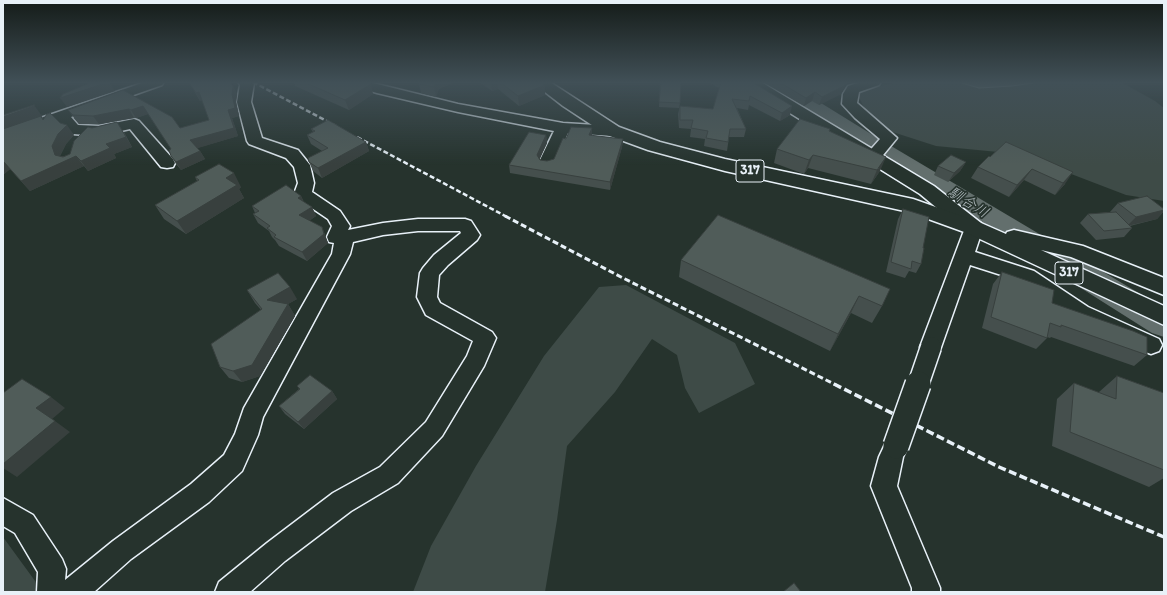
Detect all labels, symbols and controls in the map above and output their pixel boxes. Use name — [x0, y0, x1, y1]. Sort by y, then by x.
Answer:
road number: 317 — [736, 160, 764, 182]
water label: 馴合川 — [944, 183, 992, 223]
road number: 317 — [1055, 262, 1083, 284]

